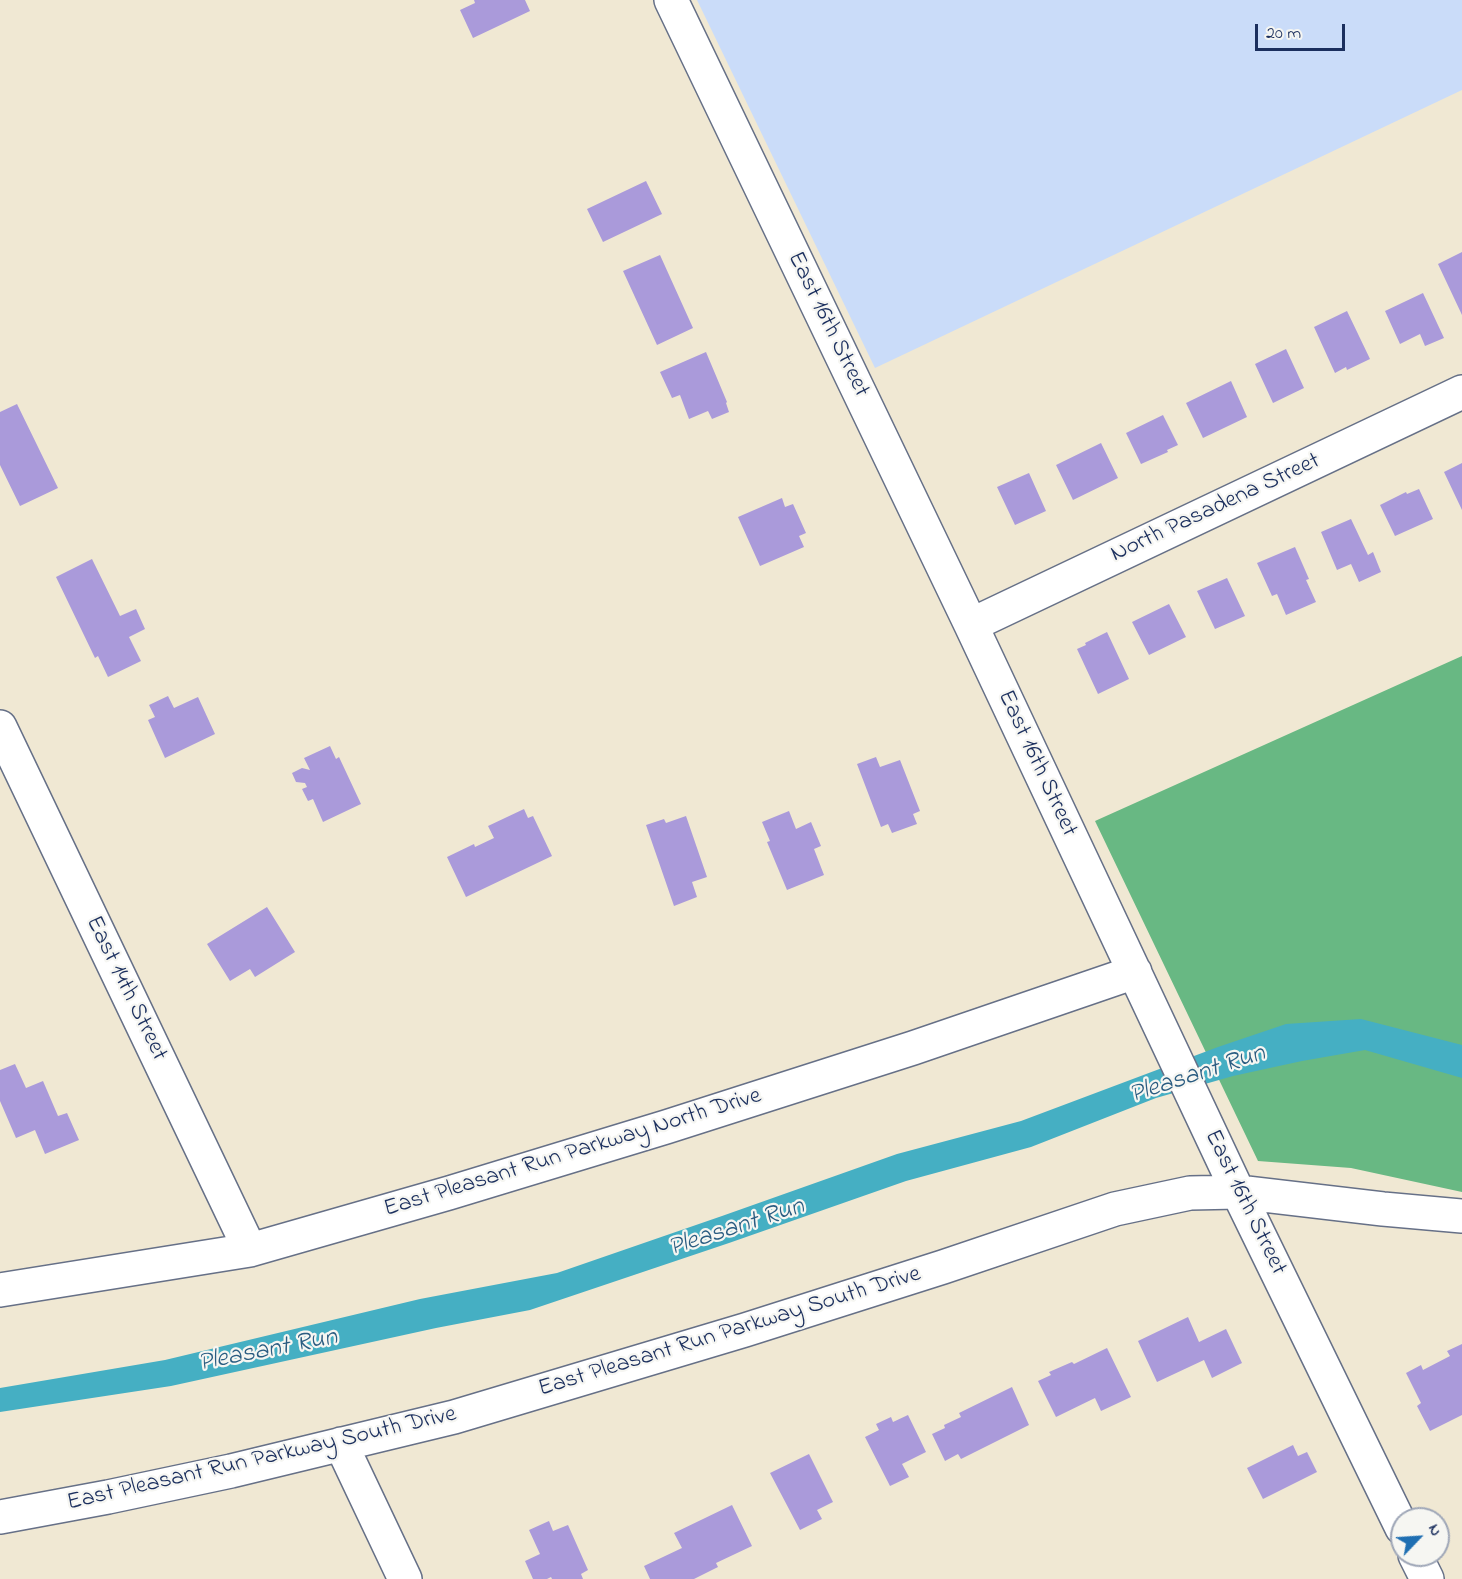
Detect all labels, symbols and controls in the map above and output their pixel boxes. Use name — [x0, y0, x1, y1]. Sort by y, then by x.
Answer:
scale bar — [1258, 12, 1348, 50]
text: 20 m — [1266, 21, 1301, 47]
street label: East 16th Street — [779, 248, 875, 402]
street label: North Pasadena Street — [1107, 448, 1325, 570]
street label: East 16th Street — [990, 686, 1082, 842]
street label: East 14th Street — [78, 912, 172, 1066]
water label: Pleasant Run — [1126, 1039, 1270, 1113]
street label: East Pleasant Run Parkway North Drive — [381, 1083, 765, 1225]
street label: East 16th Street — [1196, 1126, 1292, 1280]
water label: Pleasant Run — [665, 1192, 809, 1266]
street label: East Pleasant Run Parkway South Drive — [535, 1261, 925, 1405]
water label: Pleasant Run — [196, 1323, 340, 1381]
street label: East Pleasant Run Parkway South Drive — [65, 1401, 459, 1519]
north arrow — [1390, 1507, 1450, 1567]
text: N — [1421, 1520, 1448, 1540]

